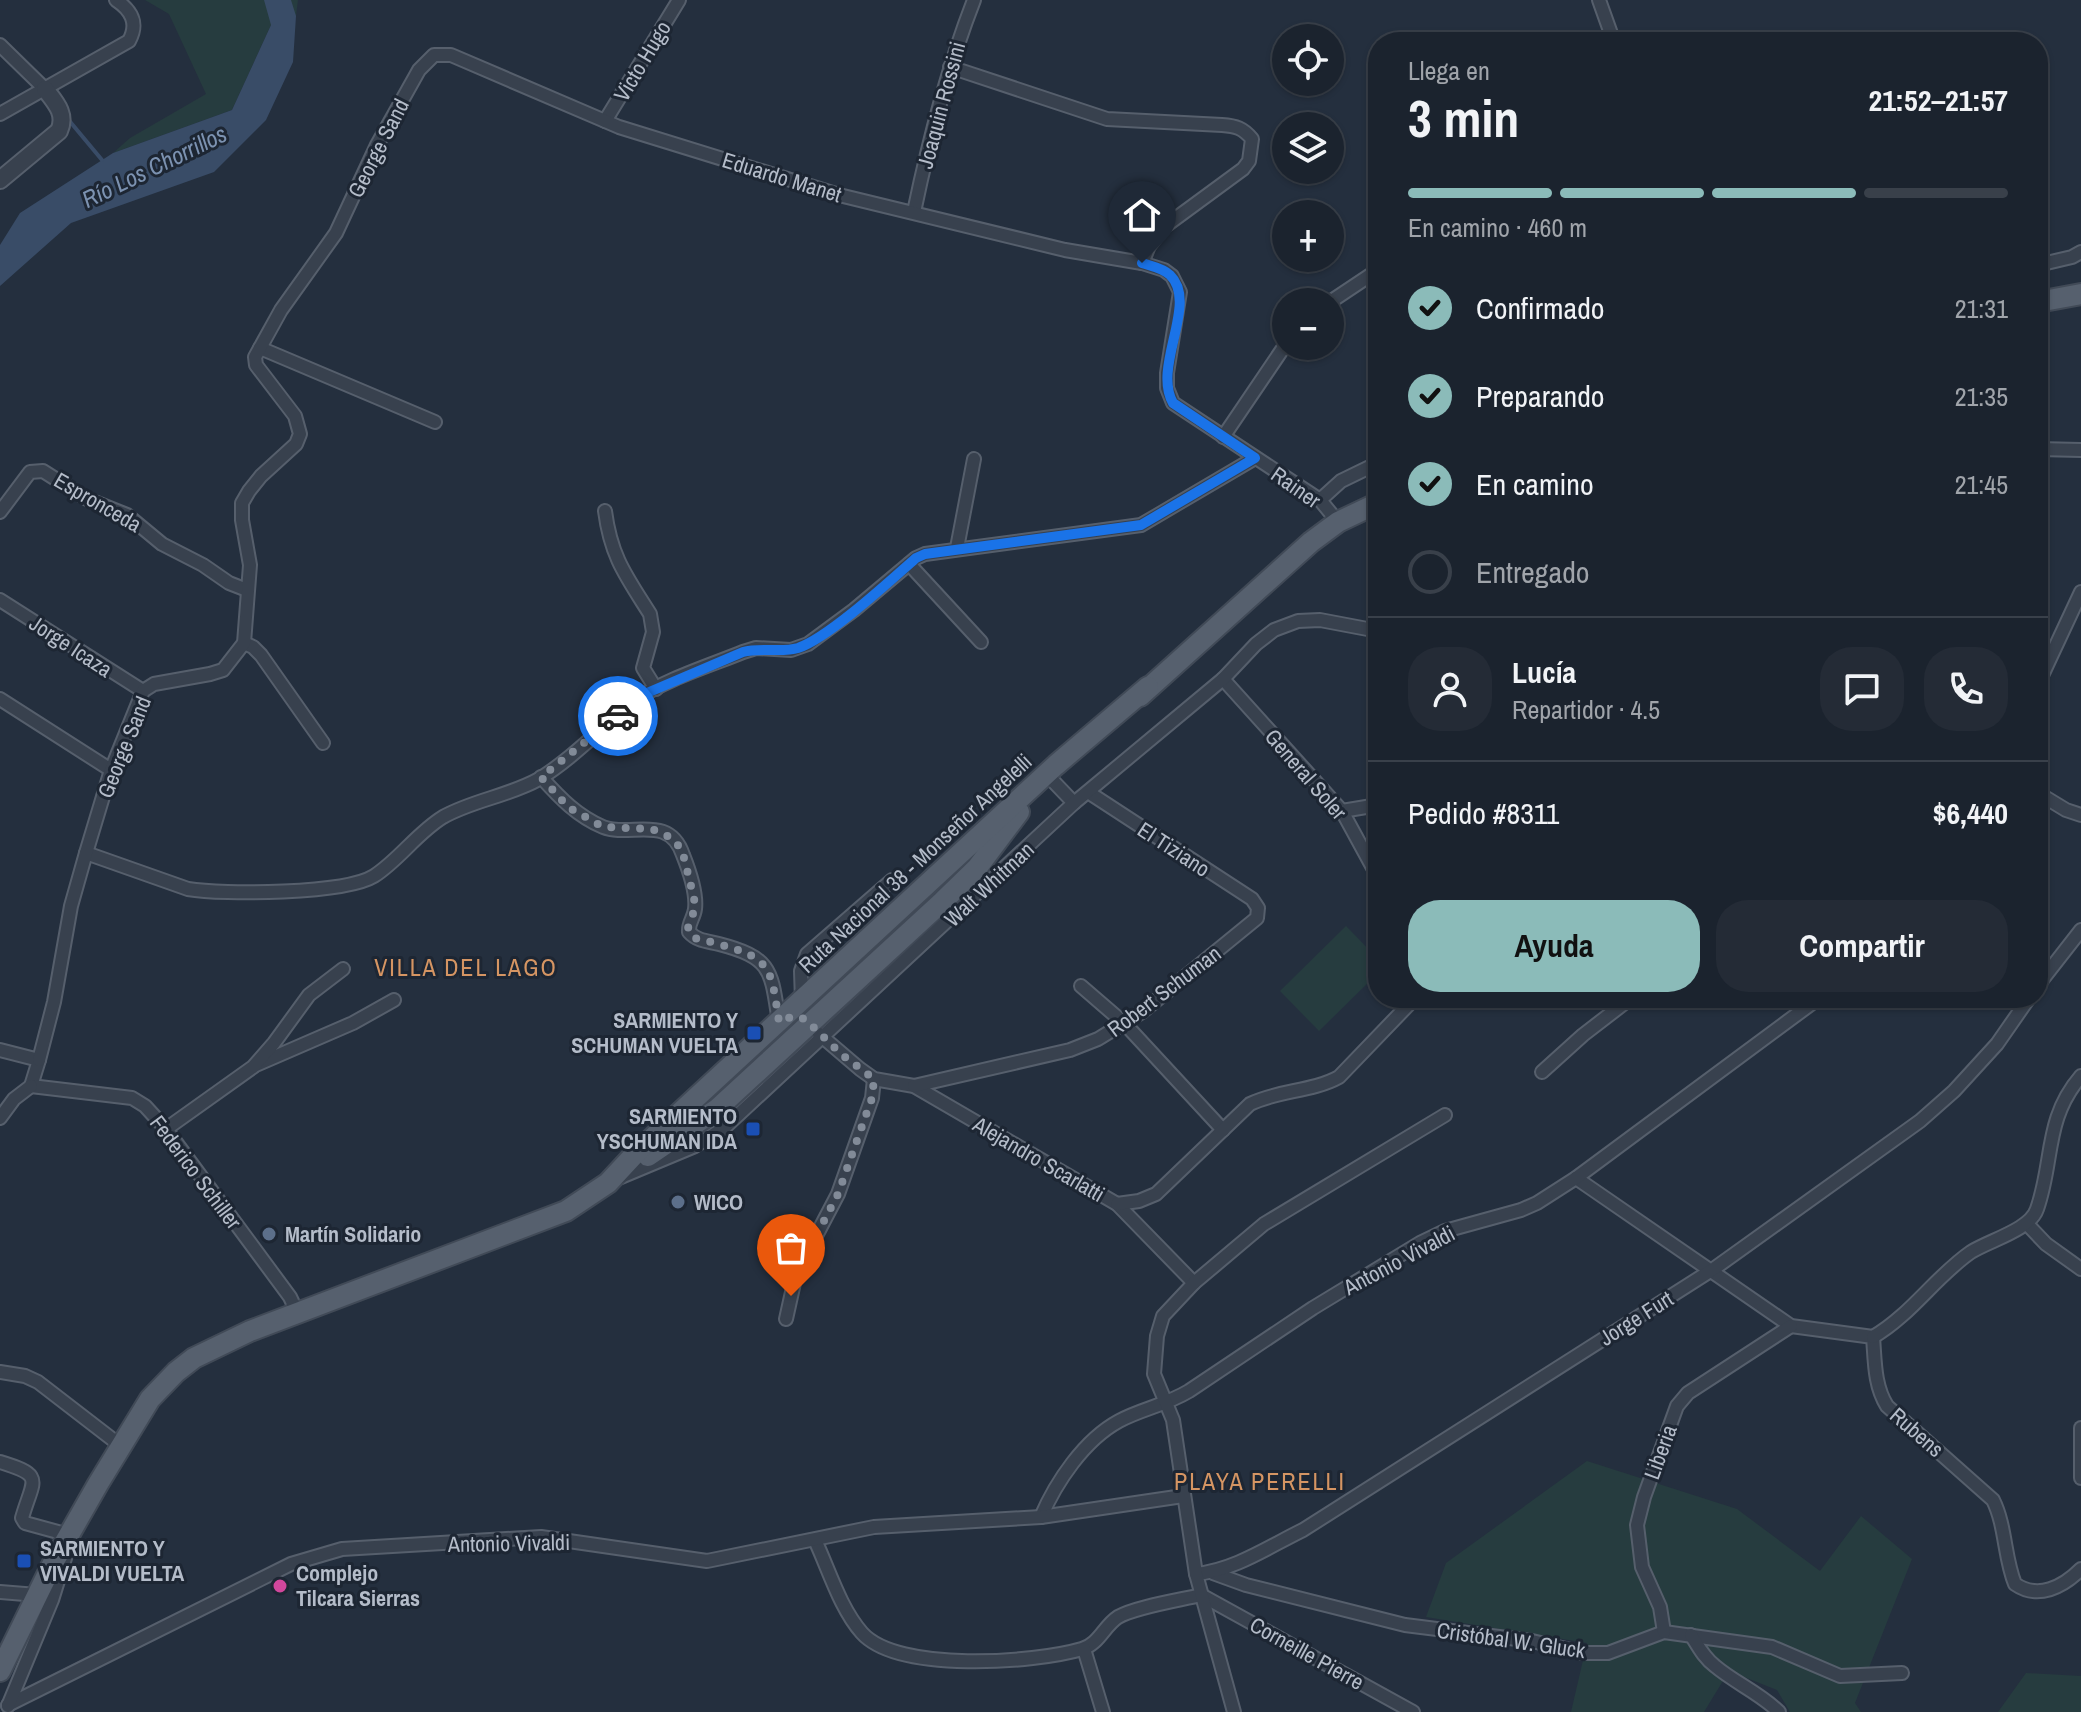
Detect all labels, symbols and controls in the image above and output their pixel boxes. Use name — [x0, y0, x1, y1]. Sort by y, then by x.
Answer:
street label: Victo Hugo — [606, 15, 678, 107]
map controls — [1272, 24, 1344, 360]
button: locate — [1272, 24, 1344, 96]
street label: Joaquin Rossini — [910, 38, 972, 172]
text: Llega en — [1408, 53, 1490, 88]
text: 21:52–21:57 — [1869, 80, 2008, 120]
text: 3 min — [1408, 83, 1519, 153]
street label: George Sand — [340, 93, 416, 203]
button: layers — [1272, 112, 1344, 184]
water label: Río Los Chorrillos — [76, 117, 232, 215]
street label: Eduardo Manet — [719, 145, 845, 209]
pin — [1108, 181, 1176, 263]
icon: home — [1120, 193, 1164, 237]
button: + — [1272, 200, 1344, 272]
text: En camino · 460 m — [1408, 210, 1587, 245]
icon: check — [1408, 286, 1452, 330]
button: − — [1272, 288, 1344, 360]
text: Confirmado — [1476, 288, 1605, 328]
text: 21:31 — [1955, 291, 2008, 326]
icon: check — [1408, 374, 1452, 418]
text: Preparando — [1476, 376, 1605, 416]
text: 21:35 — [1955, 379, 2008, 414]
street label: Rainer — [1265, 459, 1327, 515]
icon: check — [1408, 462, 1452, 506]
text: En camino — [1476, 464, 1594, 504]
street label: Espronceda — [49, 465, 147, 539]
text: 21:45 — [1955, 467, 2008, 502]
text: Entregado — [1476, 552, 1590, 592]
street label: Jorge Icaza — [24, 608, 118, 684]
button: person — [1408, 647, 1492, 731]
button: chat — [1820, 647, 1904, 731]
button: phone — [1924, 647, 2008, 731]
text: Lucía — [1512, 652, 1576, 692]
courier — [578, 676, 658, 756]
street label: George Sand — [90, 692, 158, 802]
text: Repartidor · 4.5 — [1512, 692, 1660, 727]
icon: car — [596, 694, 640, 738]
street label: General Soler — [1258, 722, 1354, 826]
street label: Ruta Nacional 38 - Monseñor Angelelli — [792, 747, 1038, 979]
text: Pedido #8311 — [1408, 793, 1559, 833]
text: $6,440 — [1933, 793, 2008, 833]
street label: El Tiziano — [1132, 814, 1216, 884]
street label: Walt Whitman — [938, 835, 1040, 933]
button: Ayuda — [1408, 900, 1700, 992]
button: Compartir — [1716, 900, 2008, 992]
street label: Robert Schuman — [1101, 938, 1227, 1044]
district label: VILLA DEL LAGO — [374, 951, 558, 983]
place label: SARMIENTO Y SCHUMAN VUELTA — [571, 1005, 739, 1060]
marker: SARMIENTO Y SCHUMAN VUELTA — [745, 1024, 763, 1042]
place label: SARMIENTO YSCHUMAN IDA — [597, 1101, 737, 1156]
street label: Federico Schiller — [143, 1109, 249, 1235]
street label: Alejandro Scarlatti — [967, 1109, 1110, 1209]
marker: SARMIENTO YSCHUMAN IDA — [744, 1120, 762, 1138]
place label: WICO — [694, 1187, 743, 1217]
marker: WICO — [669, 1193, 687, 1211]
pin — [757, 1214, 825, 1296]
street label: Antonio Vivaldi — [1337, 1218, 1460, 1302]
place label: Martín Solidario — [285, 1219, 421, 1249]
marker: Martín Solidario — [260, 1225, 278, 1243]
icon: bag — [769, 1226, 813, 1270]
street label: Jorge Furt — [1593, 1283, 1679, 1353]
street label: Rubens — [1884, 1400, 1950, 1464]
street label: Liberia — [1636, 1420, 1684, 1484]
district label: PLAYA PERELLI — [1174, 1465, 1346, 1497]
street label: Antonio Vivaldi — [447, 1527, 570, 1559]
place label: SARMIENTO Y VIVALDI VUELTA — [40, 1533, 184, 1588]
marker: SARMIENTO Y VIVALDI VUELTA — [15, 1552, 33, 1570]
place label: Complejo Tilcara Sierras — [296, 1558, 420, 1613]
marker: Complejo Tilcara Sierras — [271, 1577, 289, 1595]
street label: Corneille Pierre — [1244, 1609, 1370, 1697]
street label: Cristóbal W. Gluck — [1435, 1615, 1588, 1665]

